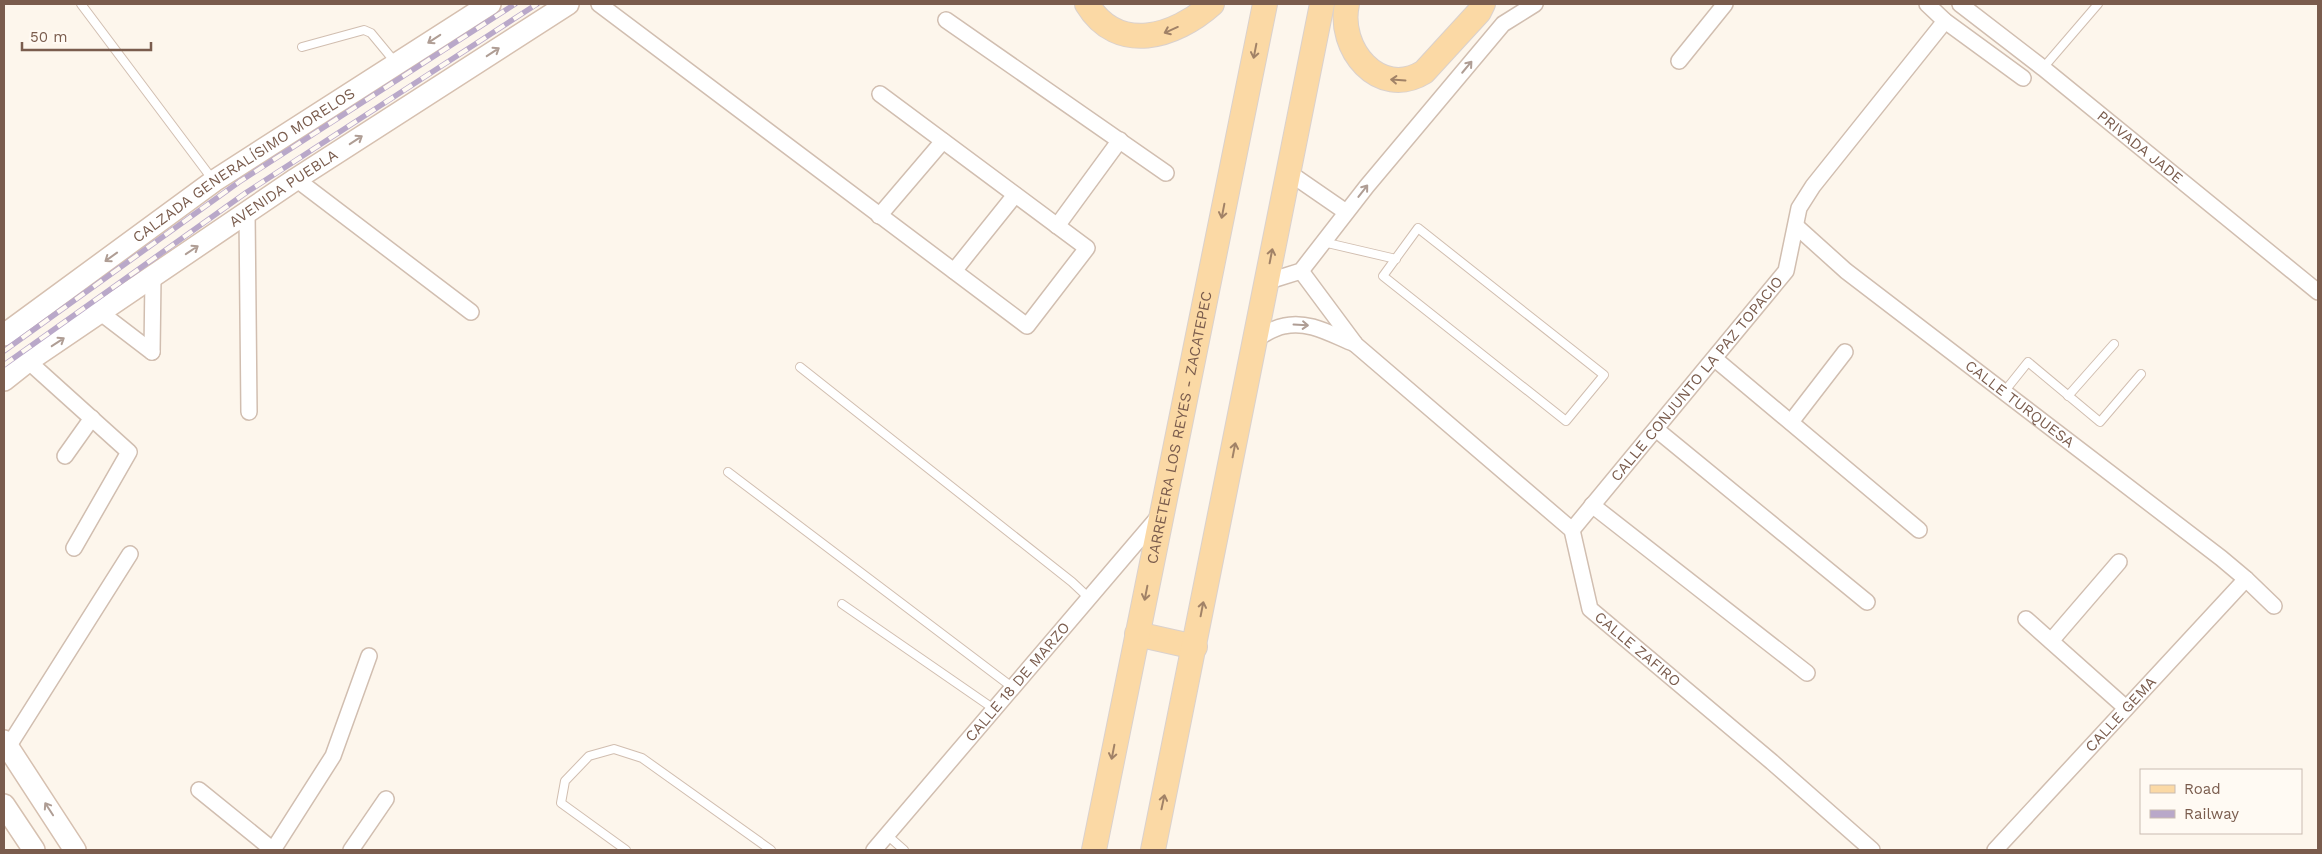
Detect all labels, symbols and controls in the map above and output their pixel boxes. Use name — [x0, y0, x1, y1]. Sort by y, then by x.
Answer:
scale bar — [22, 20, 151, 52]
one-way arrow — [1164, 26, 1179, 36]
text: 50 m — [30, 28, 67, 46]
one-way arrow — [428, 35, 442, 45]
one-way arrow — [1250, 43, 1259, 59]
one-way arrow — [485, 47, 499, 57]
one-way arrow — [1462, 60, 1473, 73]
one-way arrow — [1390, 75, 1406, 84]
street label: CALZADA GENERALÍSIMO MORELOS — [129, 84, 358, 247]
street label: PRIVADA JADE — [2094, 107, 2187, 187]
one-way arrow — [349, 135, 363, 145]
street label: AVENIDA PUEBLA — [226, 146, 341, 231]
one-way arrow — [1357, 185, 1368, 198]
one-way arrow — [1217, 202, 1227, 218]
one-way arrow — [185, 245, 199, 255]
one-way arrow — [1267, 248, 1276, 264]
one-way arrow — [104, 252, 118, 262]
street label: CALLE CONJUNTO LA PAZ TOPACIO — [1607, 273, 1787, 485]
street label: CARRETERA LOS REYES - ZACATEPEC — [1143, 290, 1216, 565]
one-way arrow — [1293, 321, 1309, 330]
one-way arrow — [50, 336, 64, 346]
street label: CALLE TURQUESA — [1961, 356, 2078, 452]
one-way arrow — [1229, 442, 1239, 458]
one-way arrow — [1140, 585, 1150, 601]
one-way arrow — [1198, 601, 1207, 617]
street label: CALLE ZAFIRO — [1591, 608, 1684, 690]
street label: CALLE 18 DE MARZO — [961, 618, 1073, 745]
street label: CALLE GEMA — [2081, 673, 2160, 756]
one-way arrow — [1108, 744, 1118, 760]
legend — [2140, 769, 2302, 834]
text: Road — [2184, 780, 2221, 798]
one-way arrow — [1159, 795, 1168, 811]
one-way arrow — [43, 803, 53, 817]
text: Railway — [2184, 805, 2239, 823]

